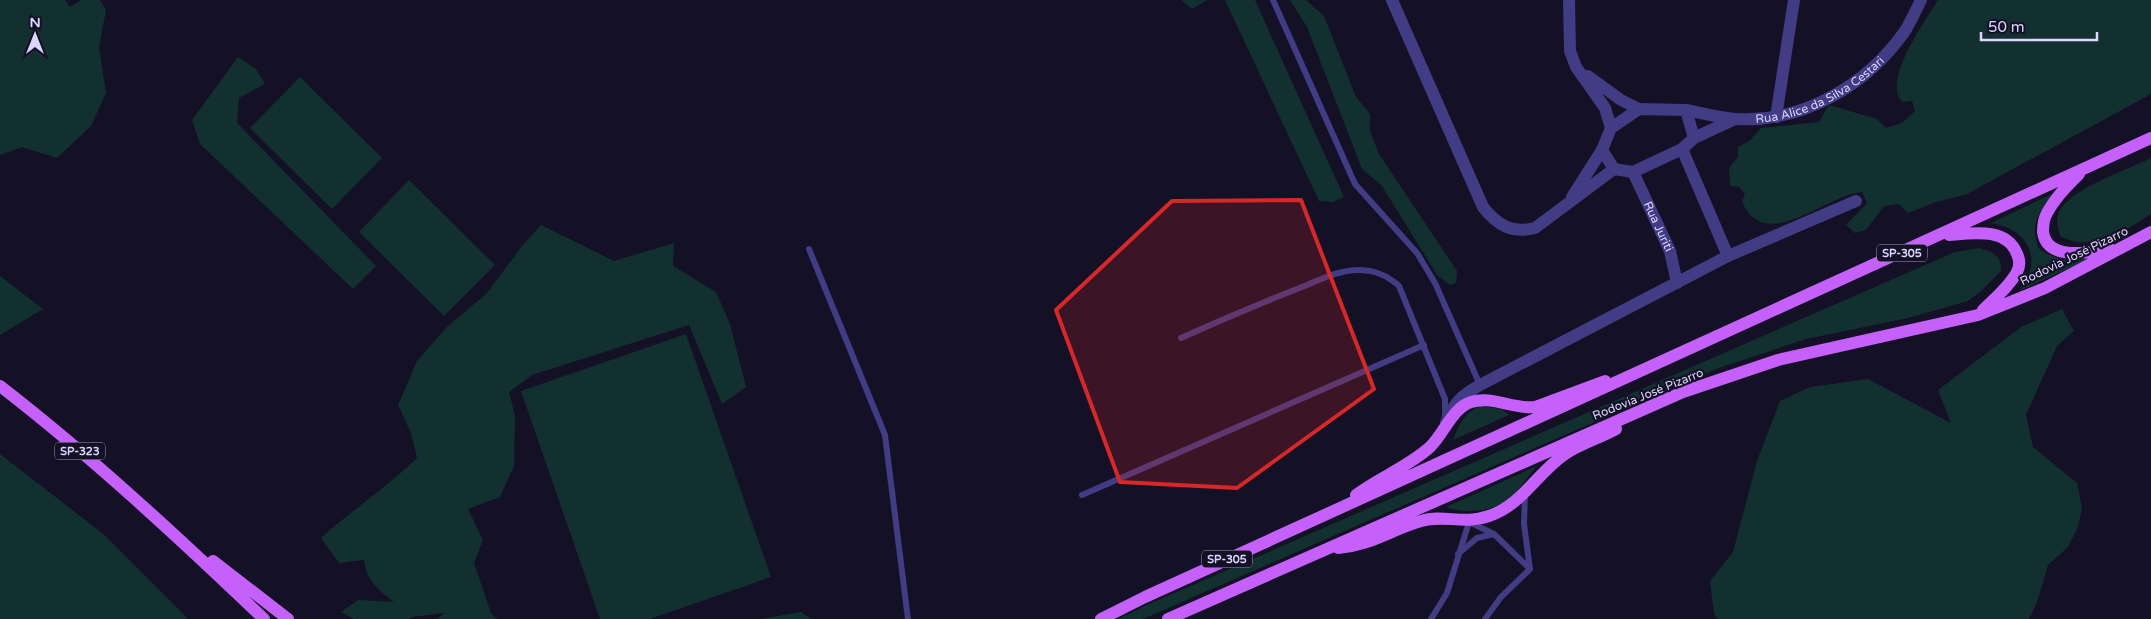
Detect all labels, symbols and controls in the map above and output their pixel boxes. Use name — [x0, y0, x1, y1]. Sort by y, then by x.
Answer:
north arrow — [10, 10, 60, 60]
scale bar — [1981, 10, 2097, 42]
text: N — [29, 14, 41, 31]
text: 50 m — [1988, 18, 2025, 36]
street label: Rua Alice da Silva Cestari — [1755, 54, 1887, 126]
street label: Rua Juriti — [1641, 199, 1676, 254]
street label: Rodovia José Pizarro — [2018, 224, 2130, 288]
road number: SP-305 — [1877, 244, 1927, 262]
street label: Rodovia José Pizarro — [1590, 365, 1706, 423]
road number: SP-323 — [55, 442, 105, 460]
road number: SP-305 — [1202, 550, 1252, 568]

